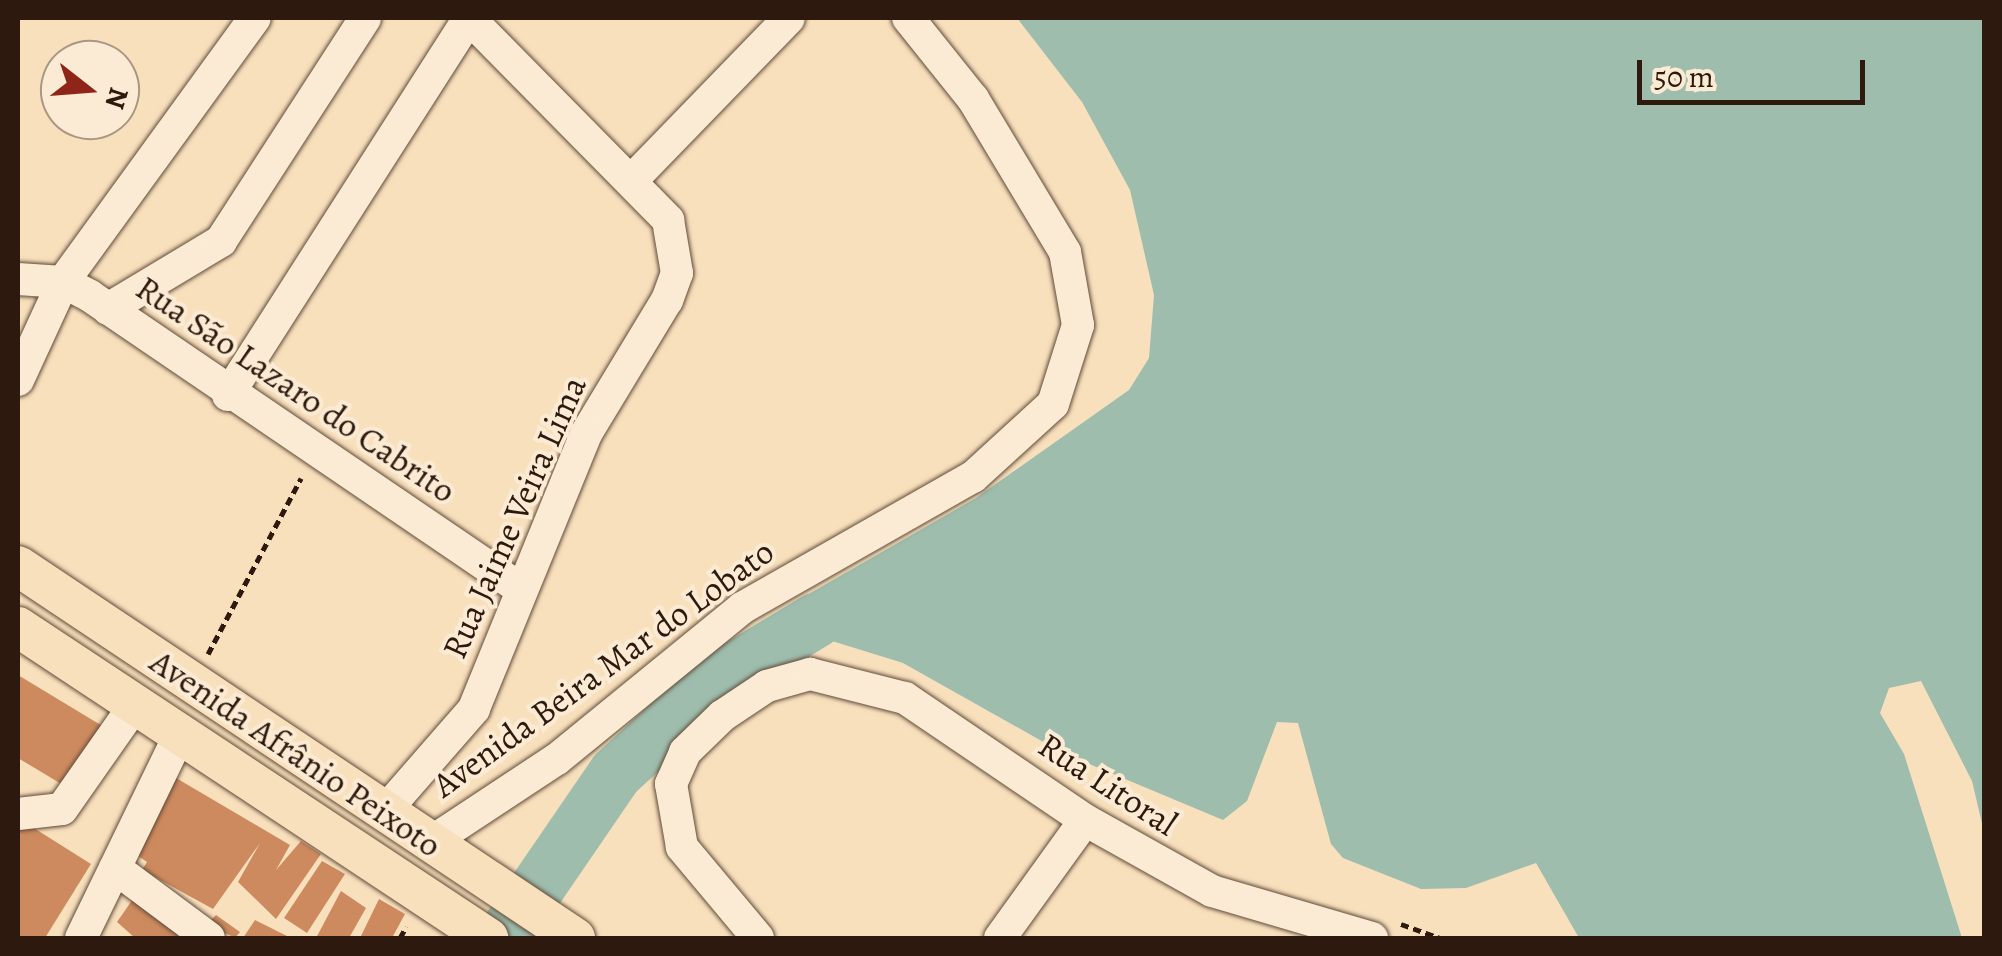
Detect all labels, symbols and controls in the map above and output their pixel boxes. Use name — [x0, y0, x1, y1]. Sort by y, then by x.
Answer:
north arrow — [40, 40, 140, 140]
scale bar — [1642, 40, 1870, 102]
text: 50 m — [1654, 57, 1714, 97]
text: N — [96, 83, 138, 113]
street label: Rua São Lazaro do Cabrito — [128, 266, 464, 512]
street label: Rua Jaime Veira Lima — [433, 369, 595, 665]
street label: Avenida Beira Mar do Lobato — [424, 530, 782, 806]
street label: Avenida Afrânio Peixoto — [143, 640, 449, 866]
street label: Rua Litoral — [1031, 724, 1185, 844]

